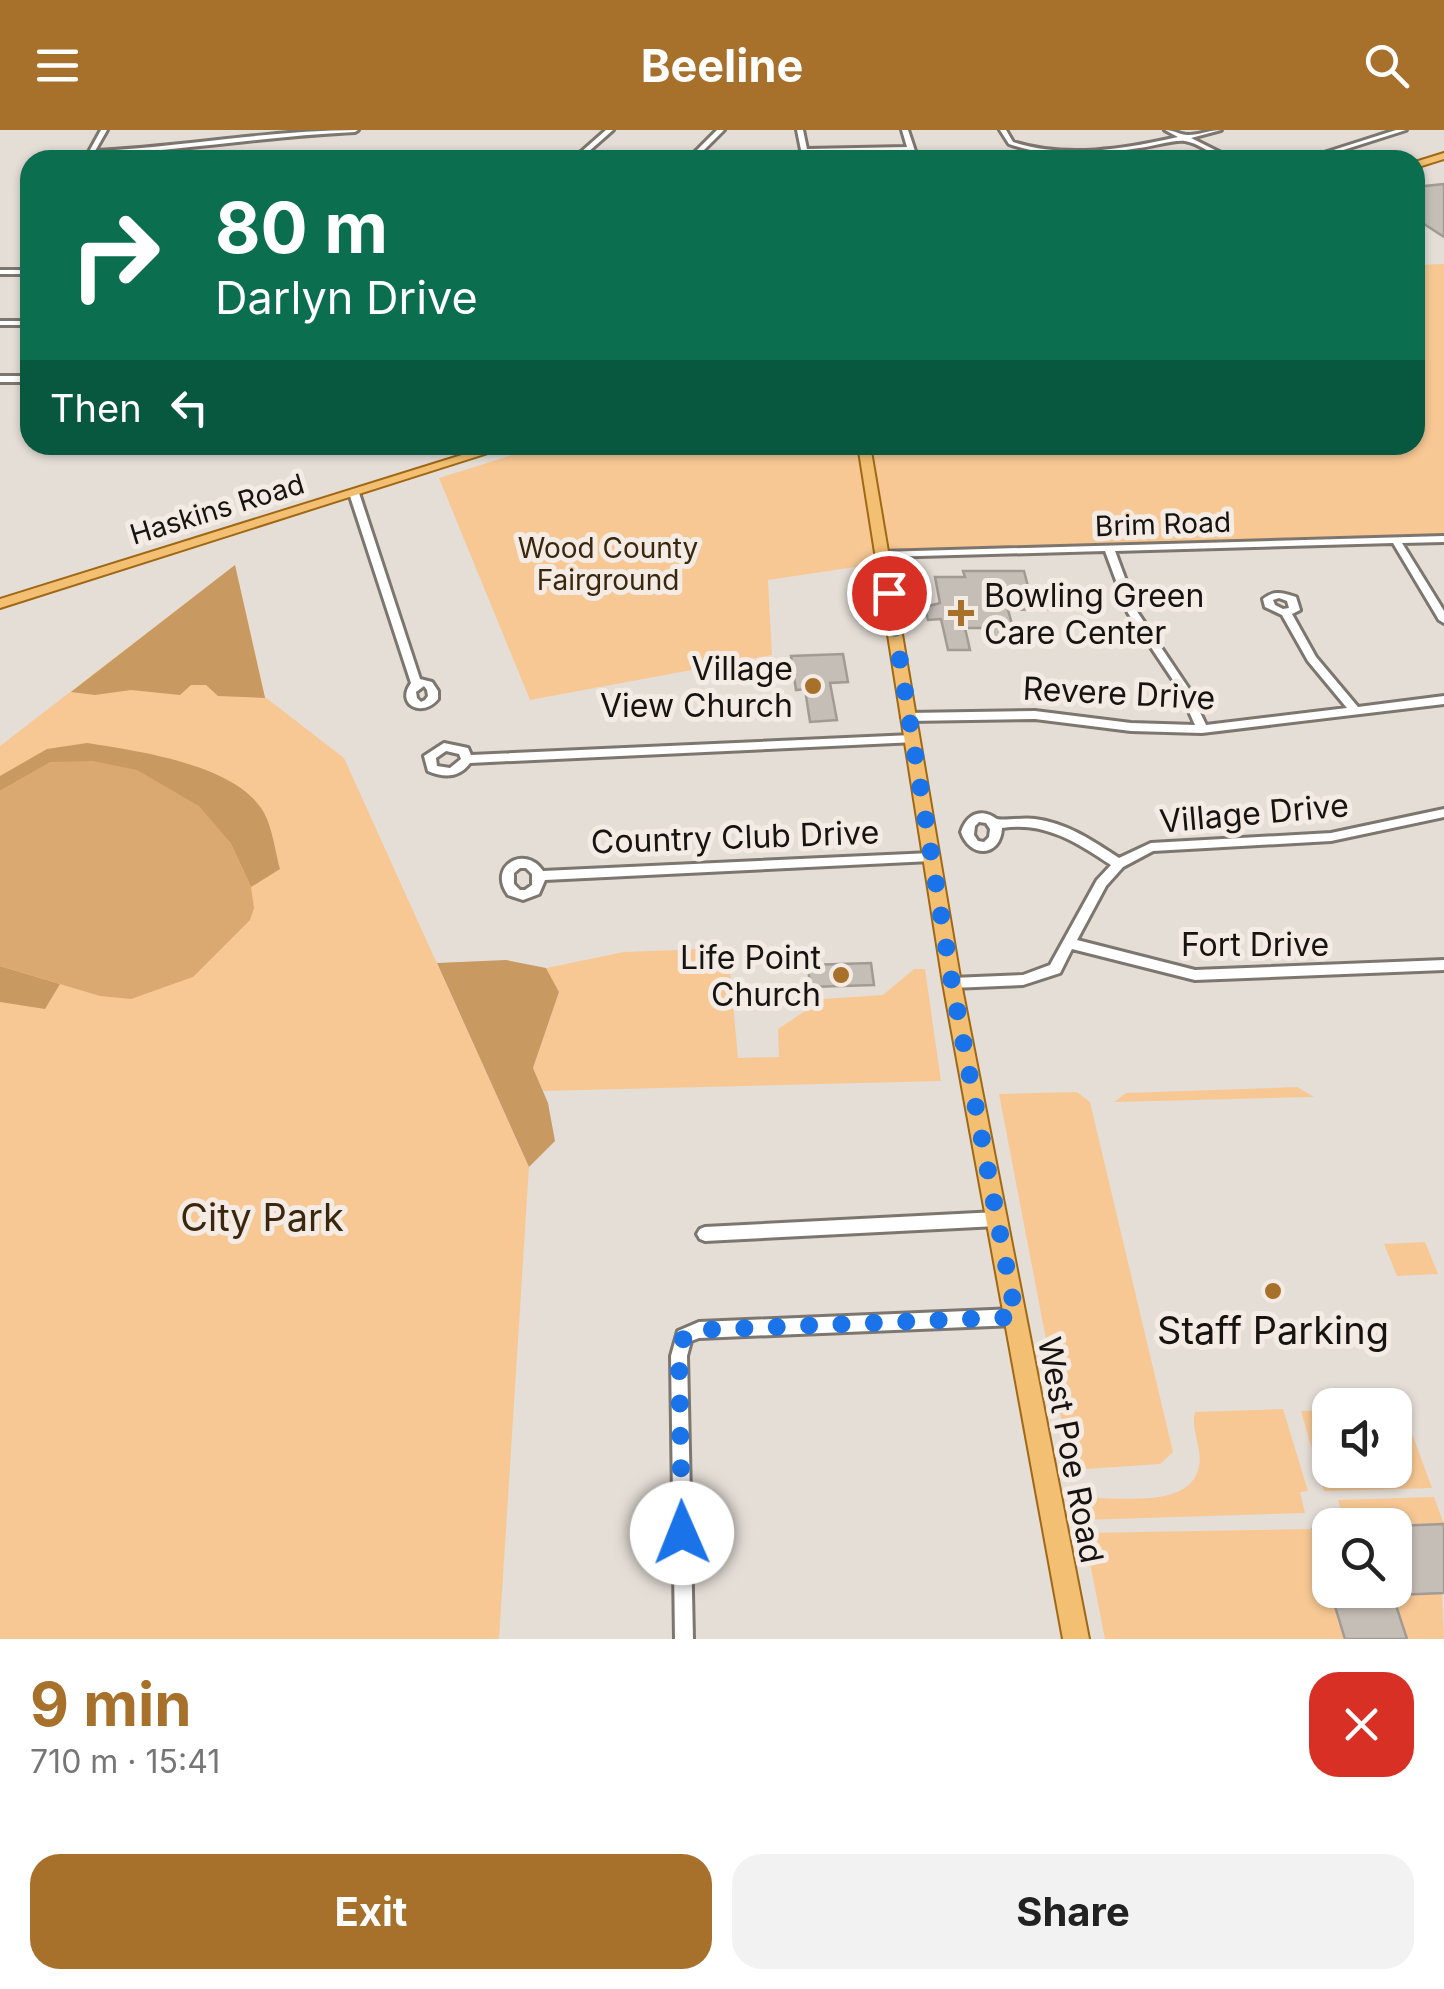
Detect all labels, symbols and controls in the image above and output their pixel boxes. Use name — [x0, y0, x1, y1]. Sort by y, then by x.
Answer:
icon: menu — [30, 38, 85, 93]
text: Beeline — [641, 38, 803, 93]
icon: search — [1359, 38, 1414, 93]
text: 80 m — [215, 185, 388, 270]
icon: right — [50, 190, 180, 320]
text: Darlyn Drive — [215, 270, 478, 325]
icon: left — [162, 380, 217, 435]
text: Then — [50, 385, 142, 431]
street label: Haskins Road — [126, 466, 308, 552]
street label: Brim Road — [1094, 505, 1232, 543]
park label: Wood County Fairground — [518, 531, 698, 597]
pin — [847, 551, 932, 636]
icon: arrive — [862, 566, 917, 621]
place label: Bowling Green Care Center — [984, 576, 1204, 652]
marker: Bowling Green Care Center — [948, 600, 974, 626]
place label: Village View Church — [600, 649, 793, 725]
street label: Revere Drive — [1022, 668, 1216, 718]
marker: Village View Church — [802, 675, 824, 697]
street label: Village Drive — [1158, 785, 1350, 841]
street label: Country Club Drive — [590, 812, 880, 862]
street label: Fort Drive — [1181, 925, 1329, 964]
place label: Life Point Church — [680, 938, 821, 1014]
marker: Life Point Church — [830, 964, 852, 986]
park label: City Park — [180, 1194, 344, 1240]
marker: Staff Parking — [1262, 1280, 1284, 1302]
place label: Staff Parking — [1157, 1307, 1389, 1353]
street label: West Poe Road — [1030, 1334, 1112, 1566]
map controls — [1312, 1388, 1412, 1608]
button: sound — [1312, 1388, 1412, 1488]
position arrow — [630, 1481, 734, 1585]
button: search — [1312, 1508, 1412, 1608]
text: 9 min — [30, 1668, 192, 1740]
button: close — [1309, 1672, 1414, 1777]
text: 710 m · 15:41 — [30, 1742, 220, 1781]
button: Exit — [30, 1854, 712, 1969]
button: Share — [732, 1854, 1414, 1969]

